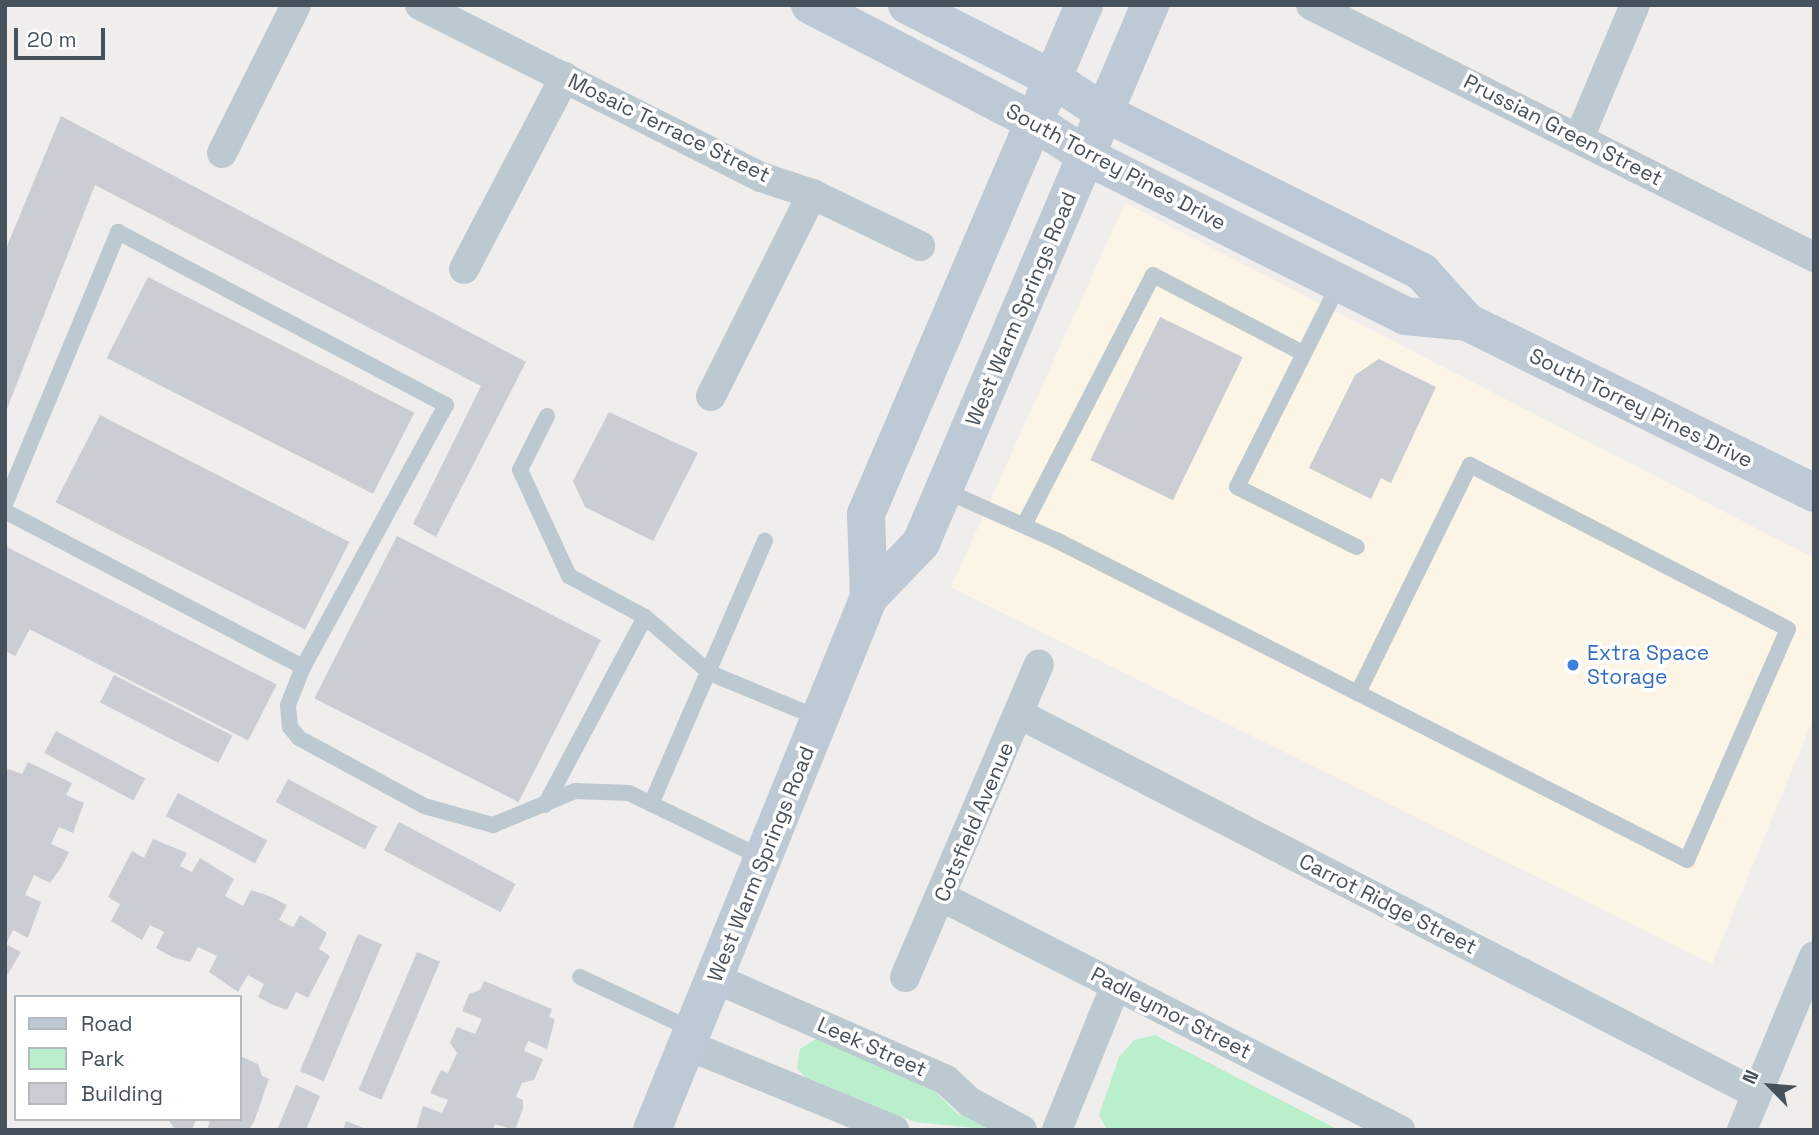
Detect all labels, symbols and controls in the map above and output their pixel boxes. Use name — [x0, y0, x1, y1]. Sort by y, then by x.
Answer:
scale bar — [18, 14, 108, 58]
text: 20 m — [27, 26, 77, 53]
street label: Mosaic Terrace Street — [564, 68, 774, 188]
street label: Prussian Green Street — [1459, 69, 1667, 191]
street label: South Torrey Pines Drive — [1002, 98, 1230, 236]
street label: West Warm Springs Road — [960, 188, 1082, 430]
street label: South Torrey Pines Drive — [1525, 343, 1757, 473]
place label: Extra Space Storage — [1587, 640, 1709, 690]
marker: Extra Space Storage — [1565, 657, 1581, 673]
street label: Cotsfield Avenue — [929, 738, 1019, 906]
street label: West Warm Springs Road — [702, 743, 820, 985]
street label: Carrot Ridge Street — [1295, 848, 1481, 960]
street label: Padleymor Street — [1087, 962, 1255, 1064]
legend — [14, 995, 242, 1121]
text: Road — [81, 1010, 133, 1037]
street label: Leek Street — [813, 1012, 931, 1082]
text: Park — [81, 1045, 125, 1072]
north arrow — [1735, 1051, 1805, 1121]
text: N — [1736, 1066, 1765, 1088]
text: Building — [81, 1080, 163, 1107]

